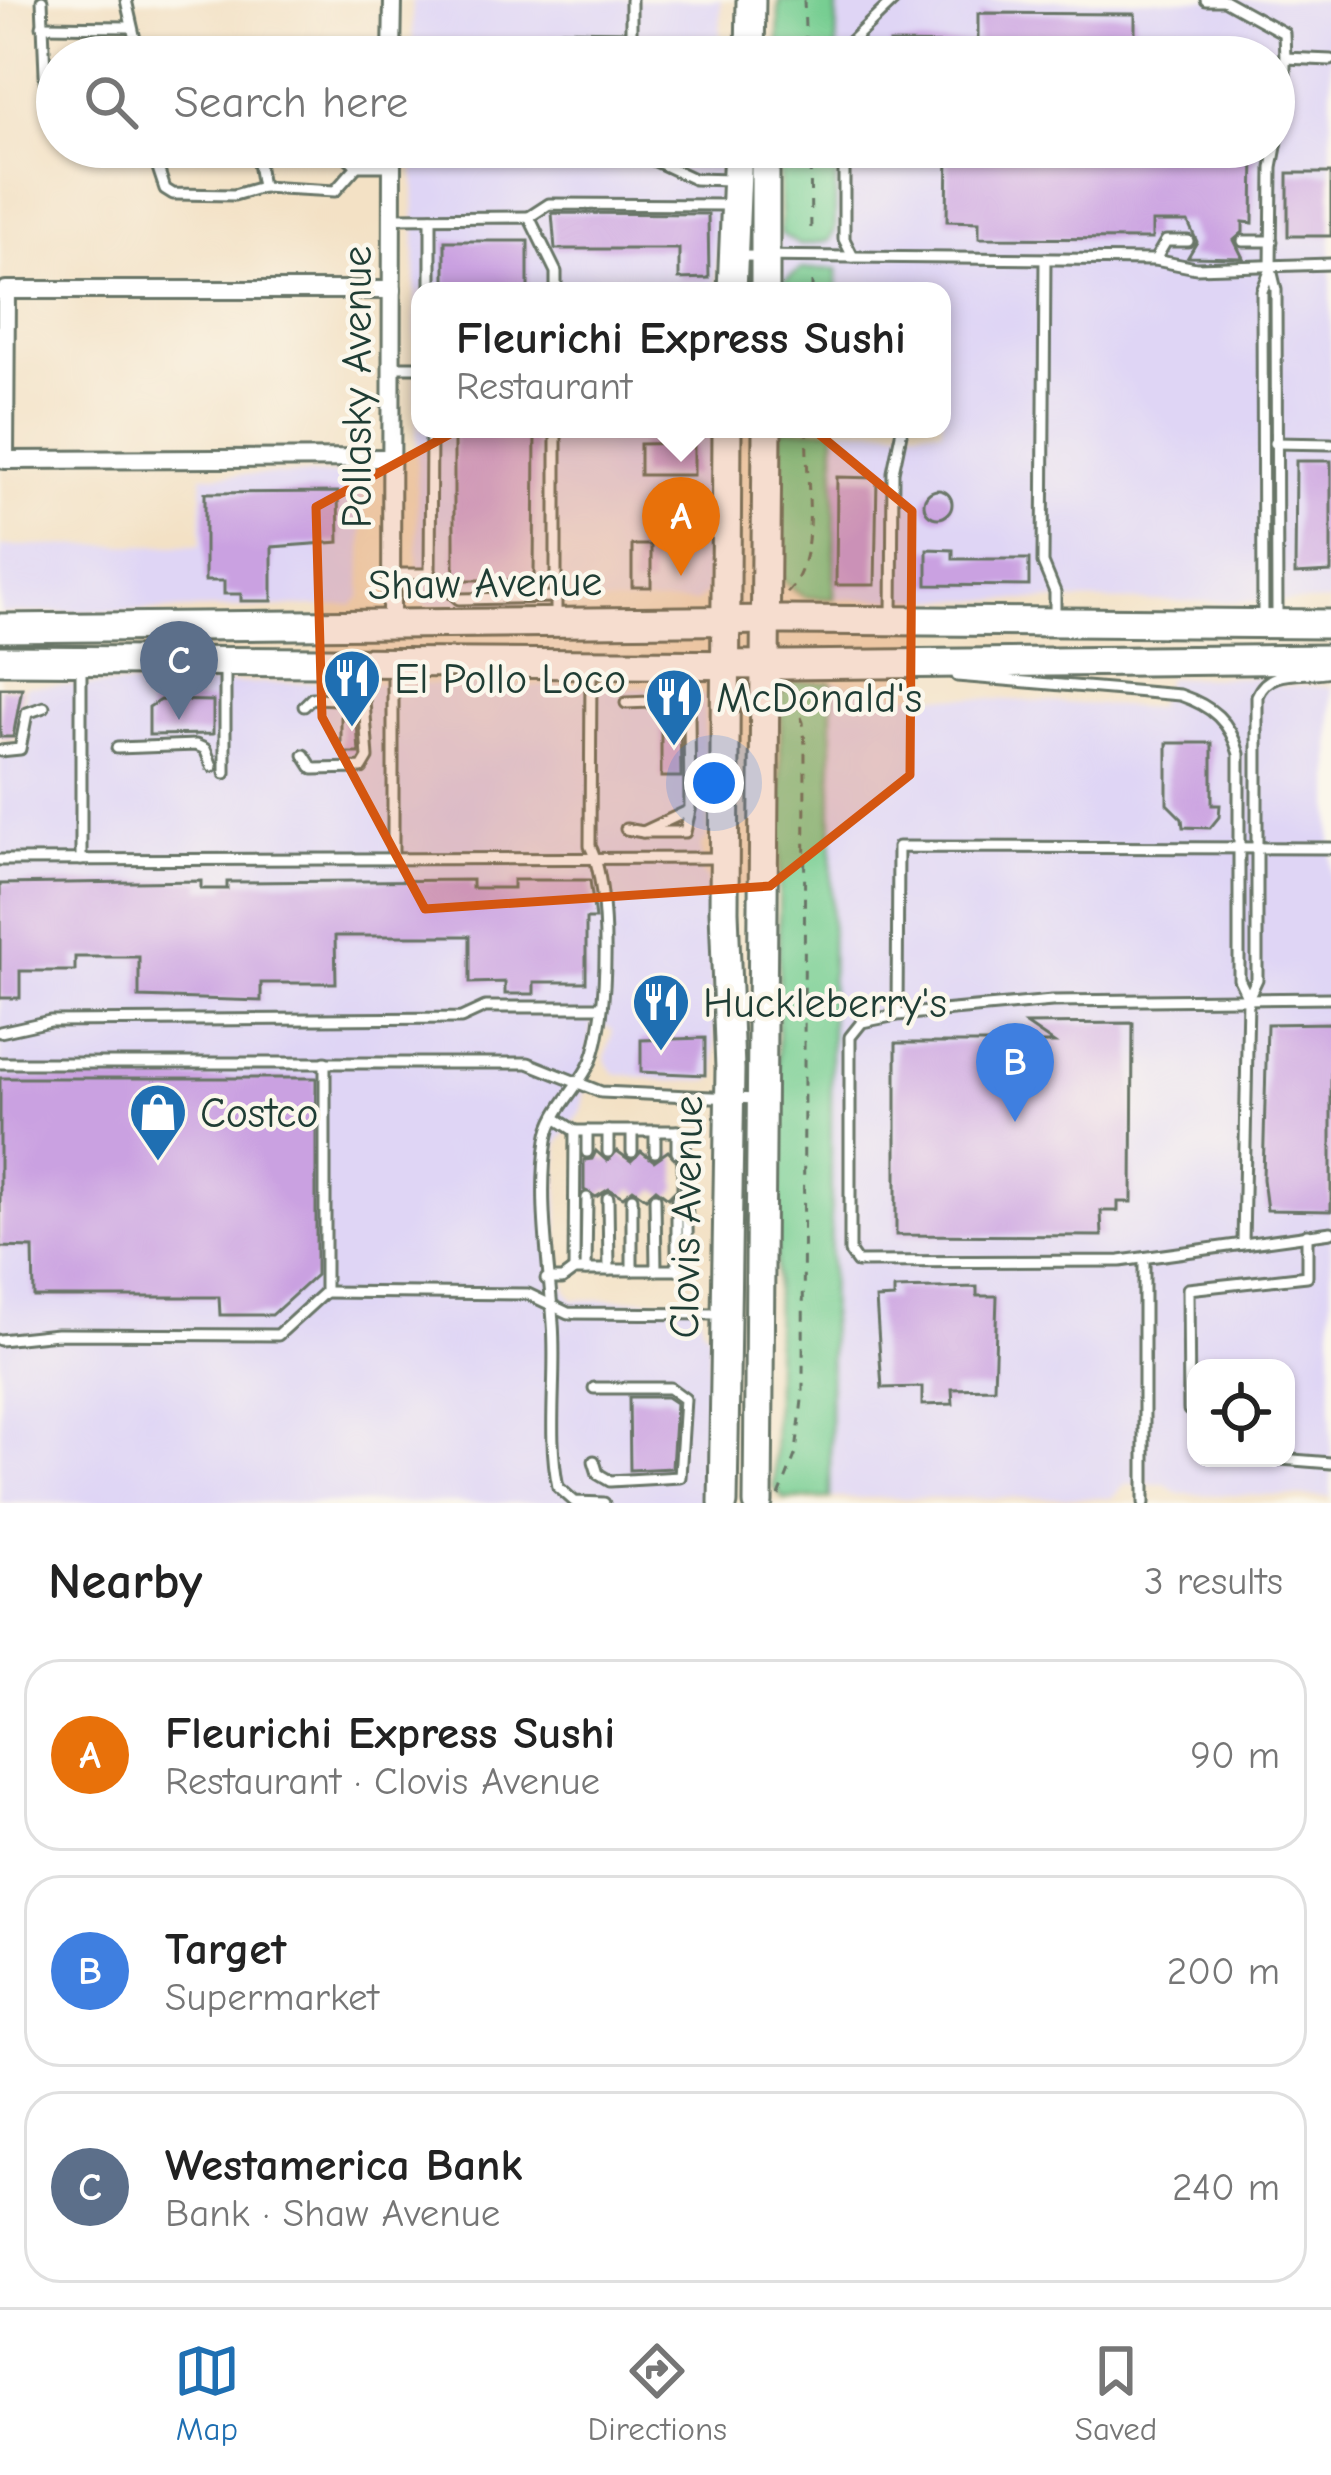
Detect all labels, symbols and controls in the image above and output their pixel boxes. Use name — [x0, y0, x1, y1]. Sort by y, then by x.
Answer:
search box — [36, 36, 1295, 168]
icon: search — [78, 69, 144, 135]
text: Search here — [174, 76, 408, 128]
street label: Pollasky Avenue — [333, 246, 382, 528]
popup — [411, 282, 951, 438]
text: Fleurichi Express Sushi — [456, 312, 906, 364]
text: Restaurant — [456, 364, 632, 409]
pin: A — [642, 477, 720, 576]
street label: Shaw Avenue — [367, 557, 603, 610]
pin: C — [140, 621, 218, 720]
restaurant icon: El Pollo Loco — [321, 647, 383, 729]
place label: El Pollo Loco — [394, 655, 626, 704]
restaurant icon: McDonald's — [643, 666, 705, 748]
place label: McDonald's — [716, 674, 922, 723]
your location — [684, 753, 744, 813]
restaurant icon: Huckleberry's — [630, 971, 692, 1053]
place label: Huckleberry's — [703, 979, 947, 1028]
pin: B — [976, 1023, 1054, 1122]
shop icon: Costco — [127, 1081, 189, 1163]
place label: Costco — [200, 1089, 318, 1138]
street label: Clovis Avenue — [660, 1095, 713, 1339]
map controls — [1187, 1359, 1295, 1467]
button: locate — [1187, 1359, 1295, 1467]
text: Nearby — [48, 1552, 202, 1611]
text: 3 results — [1144, 1559, 1283, 1604]
text: Fleurichi Express Sushi — [165, 1707, 615, 1759]
text: A — [79, 1733, 101, 1778]
text: 90 m — [1190, 1733, 1280, 1778]
text: Restaurant · Clovis Avenue — [165, 1759, 600, 1804]
text: Target — [165, 1923, 286, 1975]
text: B — [78, 1949, 102, 1994]
text: 200 m — [1167, 1949, 1280, 1994]
text: Supermarket — [165, 1975, 379, 2020]
text: Westamerica Bank — [165, 2139, 522, 2191]
text: C — [78, 2165, 102, 2210]
text: 240 m — [1172, 2165, 1280, 2210]
text: Bank · Shaw Avenue — [165, 2191, 500, 2236]
tab: Map — [174, 2338, 240, 2448]
tab: Directions — [588, 2338, 727, 2448]
tab: Saved — [1075, 2338, 1157, 2448]

